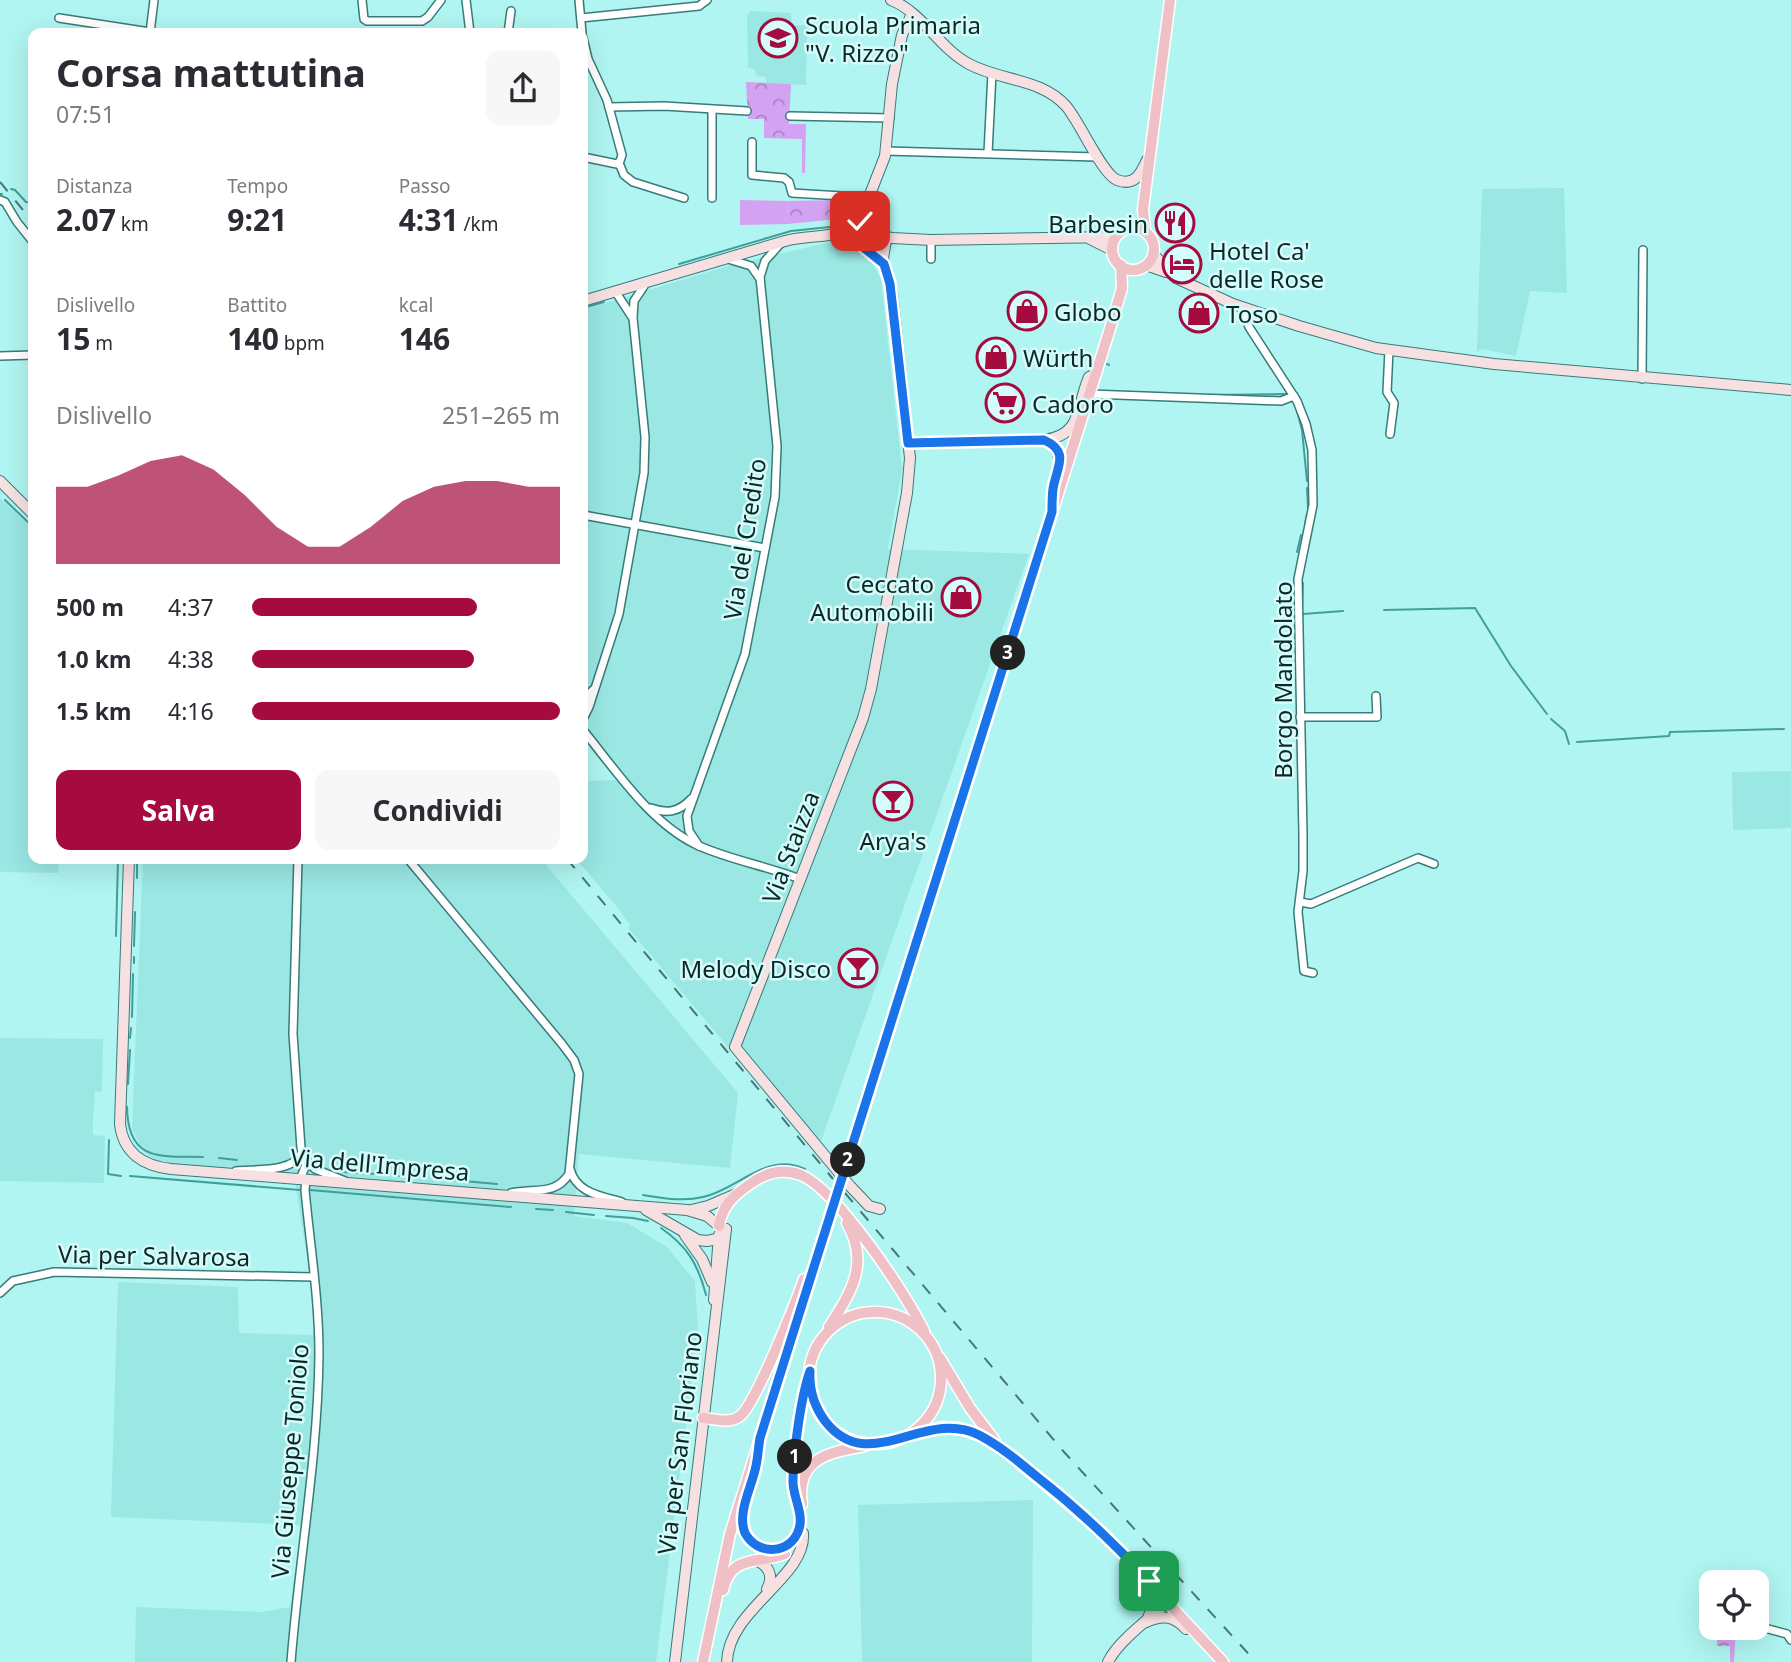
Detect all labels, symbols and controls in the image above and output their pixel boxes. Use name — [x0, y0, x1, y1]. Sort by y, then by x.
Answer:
place label: Scuola Primaria "V. Rizzo" — [805, 8, 981, 69]
school or university icon: Scuola Primaria "V. Rizzo" — [757, 17, 799, 59]
text: Corsa mattutina — [56, 46, 366, 98]
button: share — [486, 51, 560, 125]
text: 07:51 — [56, 98, 115, 130]
text: Distanza — [56, 173, 133, 199]
text: Tempo — [227, 173, 288, 199]
text: Passo — [399, 173, 451, 199]
pin — [830, 191, 890, 251]
text: 2.07 — [56, 199, 116, 240]
text: 9:21 — [227, 199, 287, 240]
text: 4:31 — [399, 199, 459, 240]
icon: check — [841, 202, 879, 240]
restaurant icon: Barbesin — [1154, 202, 1196, 244]
place label: Barbesin — [1048, 207, 1148, 240]
text: km — [116, 211, 149, 237]
text: /km — [459, 211, 499, 237]
place label: Hotel Ca' delle Rose — [1209, 234, 1324, 295]
hotel icon: Hotel Ca' delle Rose — [1161, 243, 1203, 285]
shop icon: Globo — [1006, 290, 1048, 332]
text: Dislivello — [56, 292, 135, 318]
text: Battito — [227, 292, 287, 318]
text: kcal — [399, 292, 433, 318]
shop icon: Toso — [1178, 292, 1220, 334]
place label: Globo — [1054, 295, 1121, 328]
place label: Toso — [1226, 297, 1278, 330]
text: 15 — [56, 318, 90, 359]
text: 140 — [227, 318, 279, 359]
text: 146 — [399, 318, 450, 359]
text: m — [90, 330, 113, 356]
text: bpm — [279, 330, 325, 356]
shop icon: Würth — [975, 336, 1017, 378]
place label: Würth — [1023, 341, 1093, 374]
supermarket icon: Cadoro — [984, 382, 1026, 424]
place label: Cadoro — [1032, 387, 1114, 420]
text: Dislivello — [56, 399, 152, 431]
text: 251–265 m — [442, 399, 560, 431]
street label: Via del Credito — [715, 456, 773, 622]
place label: Ceccato Automobili — [810, 567, 934, 628]
shop icon: Ceccato Automobili — [940, 576, 982, 618]
street label: Borgo Mandolato — [1266, 581, 1299, 779]
text: 500 m — [56, 591, 124, 623]
text: 4:37 — [168, 591, 214, 623]
pin: 3 — [990, 636, 1026, 670]
text: 3 — [1002, 639, 1013, 665]
text: 1.0 km — [56, 643, 131, 675]
text: 4:38 — [168, 643, 214, 675]
text: 1.5 km — [56, 695, 131, 727]
text: 4:16 — [168, 695, 214, 727]
button: Salva — [56, 770, 301, 850]
button: Condividi — [315, 770, 560, 850]
bar icon: Arya's — [872, 780, 914, 822]
street label: Via Staizza — [753, 786, 827, 908]
place label: Arya's — [860, 824, 926, 857]
bar icon: Melody Disco — [837, 947, 879, 989]
place label: Melody Disco — [680, 952, 831, 985]
street label: Via dell'Impresa — [289, 1140, 471, 1188]
pin: 2 — [830, 1142, 866, 1178]
text: 2 — [842, 1146, 853, 1172]
street label: Via per Salvarosa — [58, 1237, 250, 1273]
street label: Via per San Floriano — [649, 1330, 709, 1556]
street label: Via Giuseppe Toniolo — [262, 1342, 316, 1580]
pin: 1 — [778, 1440, 812, 1474]
text: 1 — [789, 1443, 800, 1469]
pin — [1119, 1551, 1179, 1611]
icon: arrive — [1130, 1562, 1168, 1600]
map controls — [1699, 1570, 1769, 1640]
button: locate — [1699, 1570, 1769, 1640]

